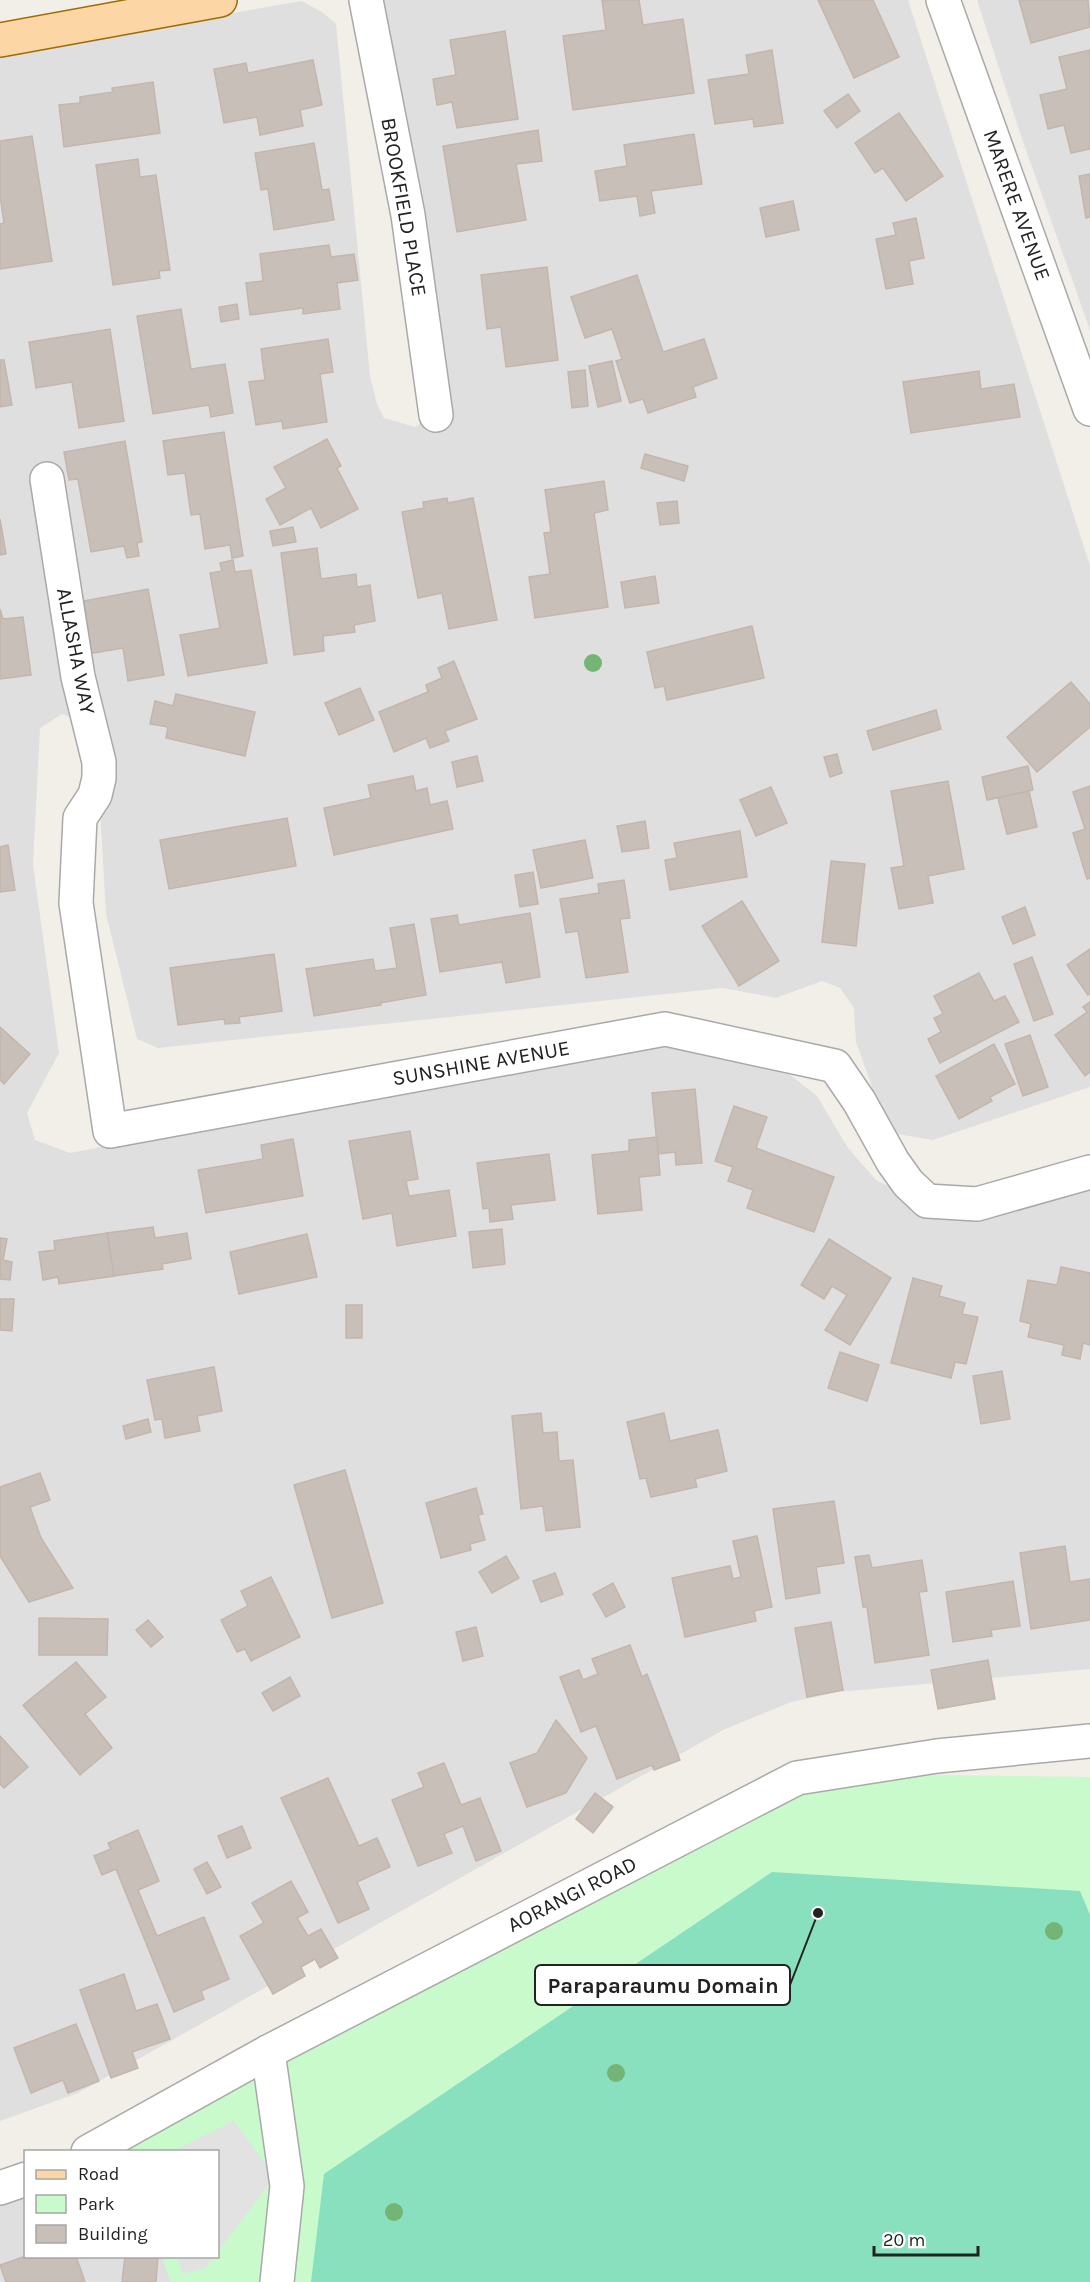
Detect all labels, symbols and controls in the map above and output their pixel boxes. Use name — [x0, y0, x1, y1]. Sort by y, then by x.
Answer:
street label: BROOKFIELD PLACE — [376, 116, 432, 298]
street label: MARERE AVENUE — [979, 126, 1055, 284]
street label: ALLASHA WAY — [52, 586, 100, 717]
street label: SUNSHINE AVENUE — [391, 1036, 571, 1090]
street label: AORANGI ROAD — [503, 1851, 641, 1937]
callout: Paraparaumu Domain — [535, 1965, 790, 2005]
text: Paraparaumu Domain — [547, 1973, 779, 1999]
legend — [24, 2150, 219, 2258]
text: Road — [78, 2163, 119, 2185]
text: Park — [78, 2193, 115, 2215]
scale bar — [874, 2219, 978, 2257]
text: Building — [78, 2223, 148, 2245]
text: 20 m — [883, 2229, 925, 2251]

